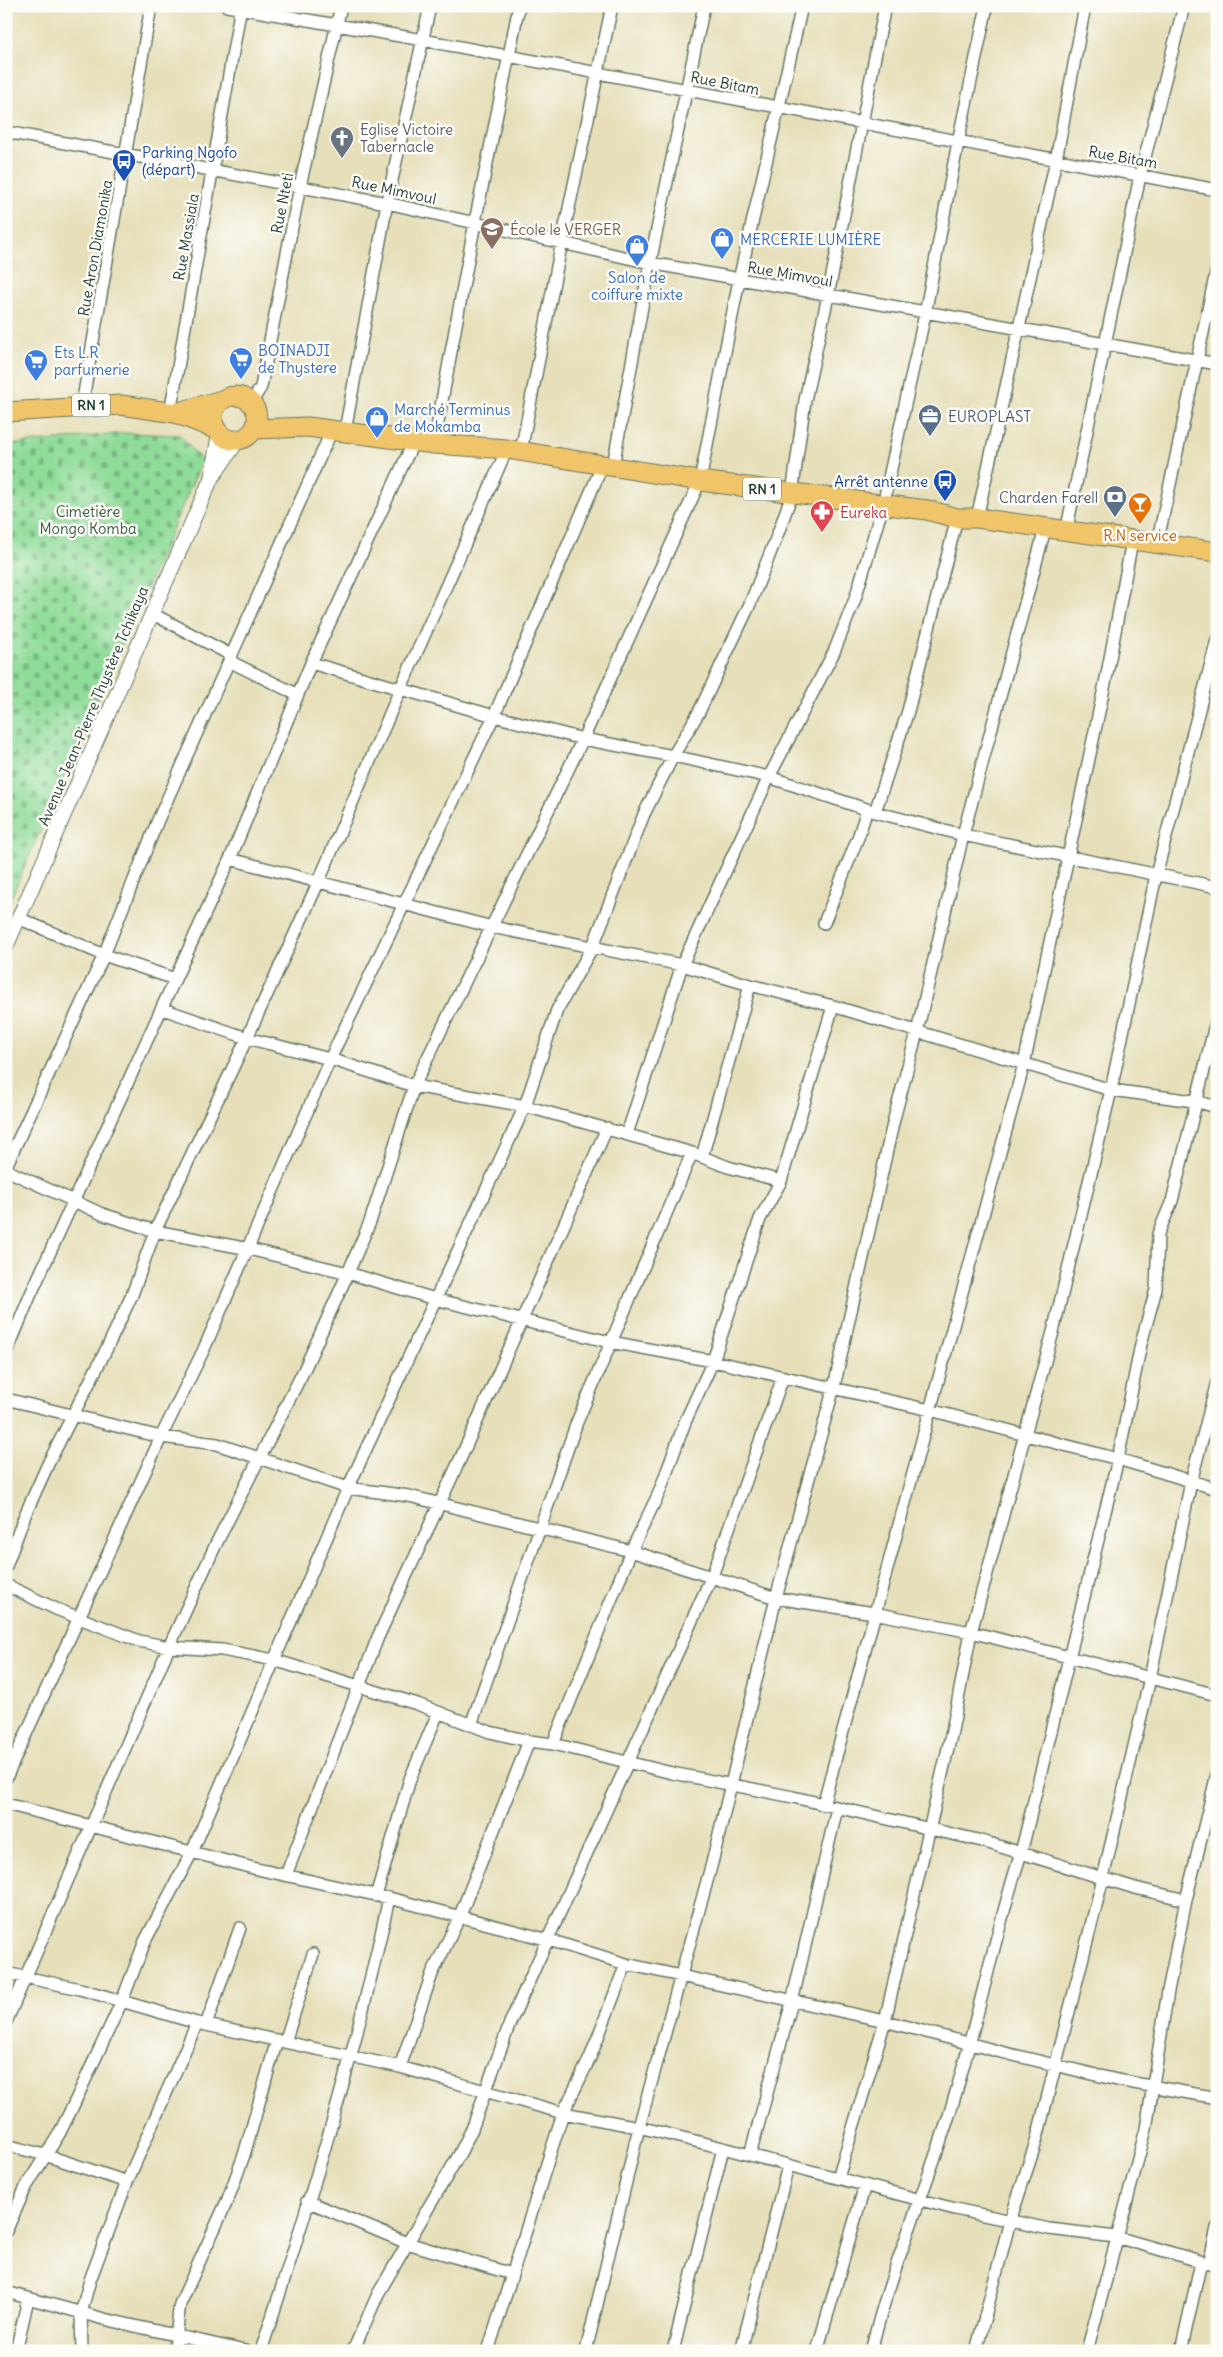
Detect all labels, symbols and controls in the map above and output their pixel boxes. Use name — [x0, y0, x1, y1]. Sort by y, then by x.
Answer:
street label: Rue Bitam — [689, 67, 761, 99]
place label: Eglise Victoire Tabernacle — [360, 120, 453, 156]
church icon: Eglise Victoire Tabernacle — [329, 125, 355, 159]
street label: Rue Bitam — [1087, 142, 1159, 172]
place label: Parking Ngofo (départ) — [142, 143, 237, 179]
bus stop icon: Parking Ngofo (départ) — [111, 148, 137, 182]
street label: Rue Nteti — [267, 171, 297, 235]
street label: Rue Mimvoul — [350, 172, 438, 208]
street label: Rue Aron Diamonika — [74, 178, 116, 318]
street label: Rue Massiala — [169, 192, 203, 282]
school or university icon: École le VERGER — [479, 216, 505, 250]
place label: École le VERGER — [510, 220, 622, 239]
shop icon: MERCERIE LUMIÈRE — [709, 226, 735, 260]
place label: MERCERIE LUMIÈRE — [740, 230, 882, 249]
shop icon: Salon de coiffure mixte — [624, 233, 650, 267]
street label: Rue Mimvoul — [746, 257, 834, 291]
place label: Salon de coiffure mixte — [591, 268, 683, 304]
place label: BOINADJI de Thystere — [258, 341, 337, 377]
place label: Ets L.R parfumerie — [54, 343, 130, 379]
supermarket icon: BOINADJI de Thystere — [228, 346, 254, 380]
supermarket icon: Ets L.R parfumerie — [23, 348, 49, 382]
road number: RN 1 — [72, 394, 110, 416]
place label: Marché Terminus de Mokamba — [394, 400, 510, 436]
office icon: EUROPLAST — [917, 403, 943, 437]
shop icon: Marché Terminus de Mokamba — [364, 405, 390, 439]
place label: EUROPLAST — [948, 407, 1031, 426]
bus stop icon: Arrêt antenne — [932, 468, 958, 502]
place label: Arrêt antenne — [834, 472, 928, 491]
road number: RN 1 — [743, 478, 781, 500]
bank icon: Charden Farell — [1102, 484, 1128, 518]
place label: Charden Farell — [999, 488, 1098, 507]
bar icon: R.N service — [1127, 491, 1153, 525]
pharmacy icon: Eureka — [809, 499, 835, 533]
park label: Cimetière Mongo Komba — [39, 502, 137, 538]
place label: Eureka — [840, 503, 888, 522]
place label: R.N service — [1103, 526, 1177, 545]
street label: Avenue Jean-Pierre Thystère Tchikaya — [34, 583, 152, 829]

